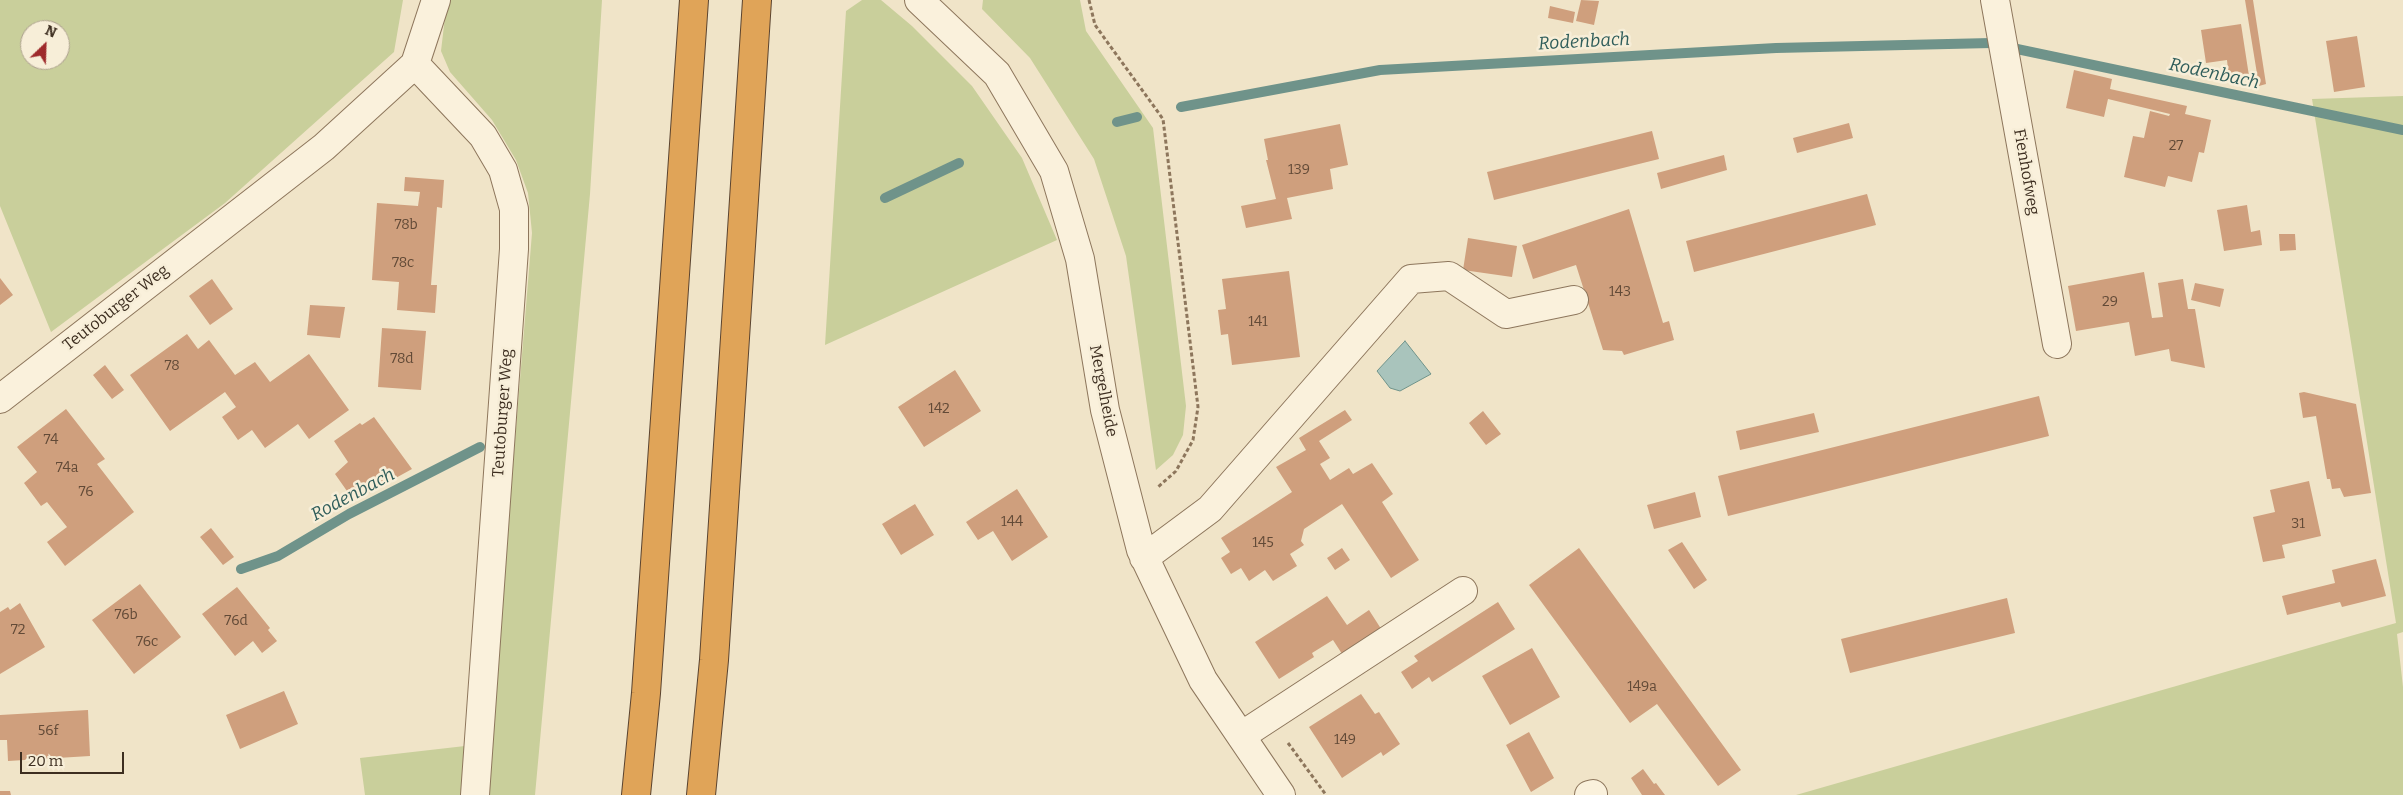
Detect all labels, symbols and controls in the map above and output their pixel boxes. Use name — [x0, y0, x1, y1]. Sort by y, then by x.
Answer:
north arrow — [20, 20, 70, 70]
text: N — [43, 22, 59, 42]
water label: Rodenbach — [1538, 29, 1630, 55]
water label: Rodenbach — [2167, 54, 2261, 94]
street label: Fienhofweg — [2009, 127, 2043, 217]
house number: 27 — [2169, 138, 2183, 154]
house number: 139 — [1288, 162, 1310, 178]
house number: 78b — [394, 217, 418, 233]
house number: 78c — [392, 255, 414, 271]
street label: Teutoburger Weg — [59, 261, 173, 355]
house number: 143 — [1609, 284, 1631, 300]
house number: 29 — [2102, 294, 2118, 310]
house number: 141 — [1248, 314, 1268, 330]
street label: Mergelheide — [1085, 343, 1121, 439]
street label: Teutoburger Weg — [489, 348, 517, 478]
house number: 78d — [390, 351, 414, 367]
house number: 78 — [164, 358, 180, 374]
house number: 142 — [928, 401, 950, 417]
house number: 74 — [43, 432, 59, 448]
house number: 74a — [56, 460, 78, 476]
water label: Rodenbach — [307, 464, 399, 526]
house number: 76 — [78, 484, 94, 500]
house number: 144 — [1001, 514, 1023, 530]
house number: 31 — [2291, 516, 2305, 532]
house number: 145 — [1252, 535, 1274, 551]
house number: 76b — [114, 607, 138, 623]
house number: 76d — [224, 613, 248, 629]
house number: 72 — [11, 622, 25, 638]
house number: 76c — [136, 634, 158, 650]
house number: 149a — [1627, 679, 1657, 695]
house number: 56f — [38, 723, 58, 739]
house number: 149 — [1334, 732, 1356, 748]
scale bar — [22, 742, 126, 774]
text: 20 m — [28, 752, 63, 770]

